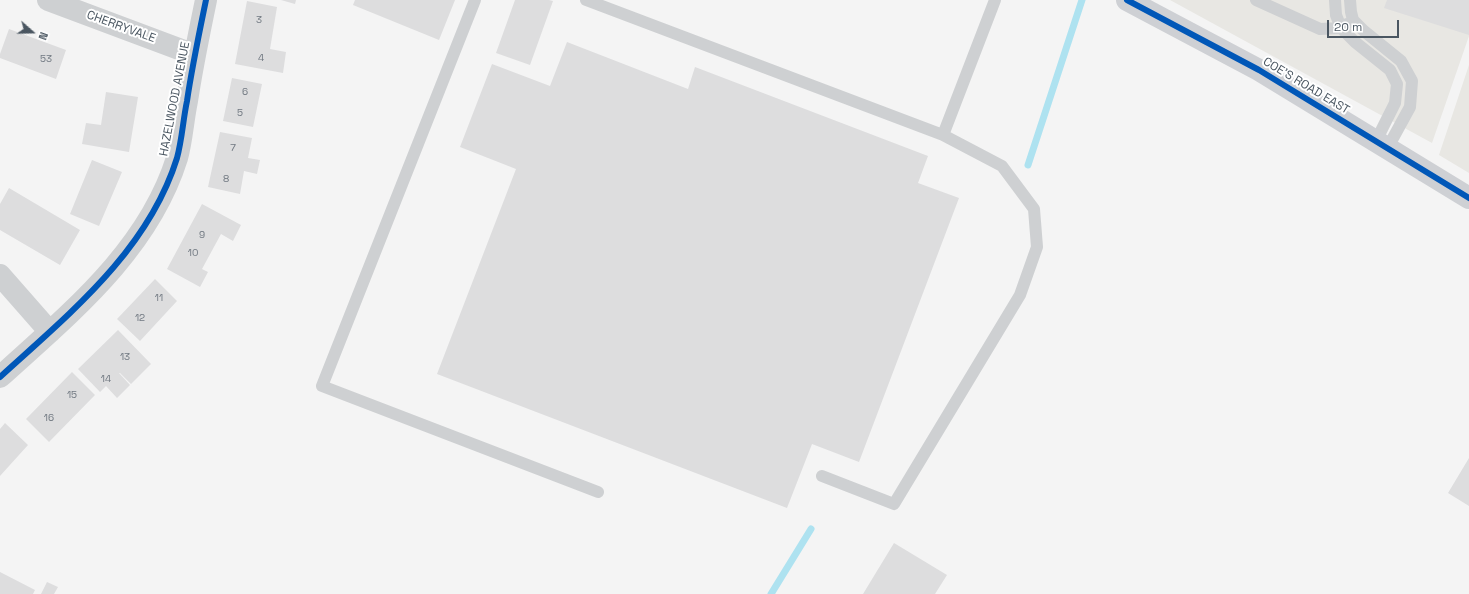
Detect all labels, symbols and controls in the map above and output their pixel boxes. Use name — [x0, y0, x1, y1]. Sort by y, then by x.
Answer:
street label: CHERRYVALE — [85, 8, 157, 46]
north arrow — [12, 12, 52, 52]
scale bar — [1329, 12, 1401, 38]
house number: 3 — [256, 14, 262, 26]
text: 20 m — [1334, 19, 1362, 35]
text: N — [35, 30, 51, 42]
street label: HAZELWOOD AVENUE — [157, 41, 193, 157]
house number: 4 — [258, 52, 264, 64]
house number: 53 — [40, 53, 52, 65]
street label: COE'S ROAD EAST — [1260, 54, 1352, 118]
house number: 6 — [242, 86, 248, 98]
house number: 5 — [237, 107, 243, 119]
house number: 7 — [230, 142, 236, 154]
house number: 8 — [223, 173, 229, 185]
house number: 9 — [199, 229, 205, 241]
house number: 10 — [188, 247, 198, 259]
house number: 11 — [155, 292, 163, 304]
house number: 12 — [135, 312, 145, 324]
house number: 13 — [120, 351, 130, 363]
house number: 14 — [101, 373, 111, 385]
house number: 15 — [67, 389, 77, 401]
house number: 16 — [44, 412, 54, 424]

